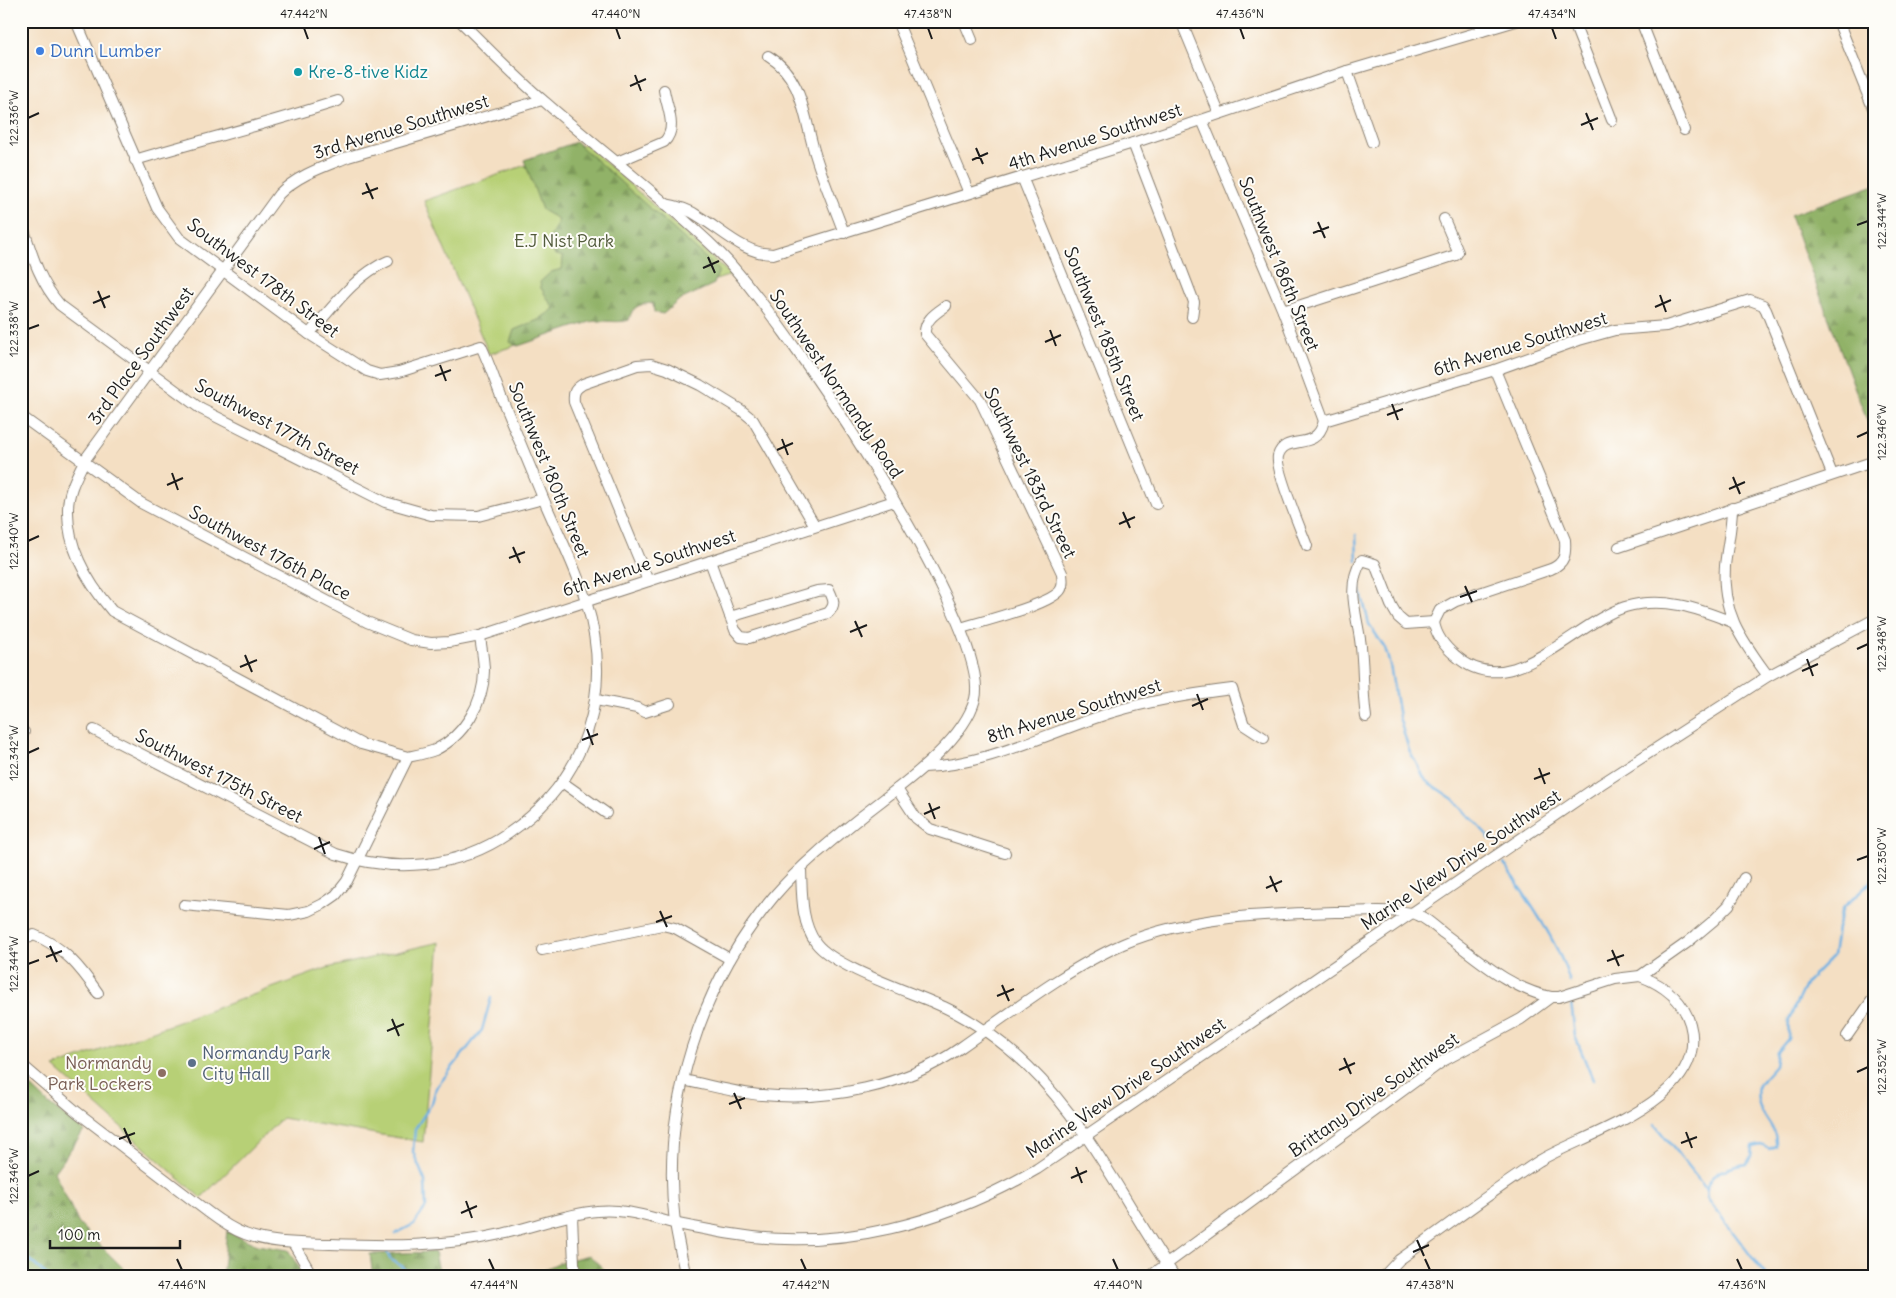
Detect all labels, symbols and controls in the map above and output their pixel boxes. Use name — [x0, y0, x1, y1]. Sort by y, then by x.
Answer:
text: 47.442°N — [280, 6, 328, 21]
text: 47.440°N — [591, 6, 641, 21]
text: 47.438°N — [904, 6, 952, 21]
text: 47.436°N — [1216, 6, 1264, 21]
text: 47.434°N — [1528, 6, 1576, 21]
place label: Dunn Lumber — [50, 39, 162, 62]
marker: Dunn Lumber — [34, 45, 46, 57]
place label: Kre-8-tive Kidz — [308, 60, 429, 83]
marker: Kre-8-tive Kidz — [292, 66, 304, 78]
street label: 3rd Avenue Southwest — [310, 89, 491, 164]
text: 122.336°W — [6, 90, 21, 146]
street label: 4th Avenue Southwest — [1005, 98, 1184, 175]
street label: Southwest 186th Street — [1234, 173, 1325, 354]
text: 122.344°W — [1874, 193, 1889, 249]
street label: Southwest 178th Street — [183, 213, 344, 342]
park label: E.J Nist Park — [514, 229, 614, 252]
street label: Southwest 185th Street — [1059, 243, 1150, 424]
street label: 3rd Place Southwest — [83, 282, 198, 429]
street label: Southwest Normandy Road — [765, 285, 908, 483]
text: 122.338°W — [6, 301, 21, 357]
street label: 6th Avenue Southwest — [1430, 306, 1610, 381]
street label: Southwest 177th Street — [191, 373, 363, 480]
street label: Southwest 180th Street — [504, 379, 595, 561]
street label: Southwest 183rd Street — [979, 384, 1082, 562]
text: 122.346°W — [1874, 404, 1889, 460]
street label: Southwest 176th Place — [185, 500, 355, 605]
text: 122.340°W — [6, 512, 21, 569]
street label: 6th Avenue Southwest — [559, 524, 738, 601]
text: 122.348°W — [1874, 616, 1889, 672]
street label: 8th Avenue Southwest — [984, 673, 1164, 748]
street label: Southwest 175th Street — [132, 723, 307, 828]
text: 122.342°W — [6, 725, 21, 781]
street label: Marine View Drive Southwest — [1357, 784, 1565, 935]
text: 122.350°W — [1874, 827, 1889, 884]
text: 122.344°W — [6, 936, 21, 992]
street label: Marine View Drive Southwest — [1022, 1012, 1230, 1163]
street label: Brittany Drive Southwest — [1284, 1027, 1463, 1162]
text: 122.352°W — [1874, 1039, 1889, 1095]
place label: Normandy Park City Hall — [202, 1041, 331, 1085]
place label: Normandy Park Lockers — [47, 1051, 152, 1095]
marker: Normandy Park City Hall — [186, 1057, 198, 1069]
marker: Normandy Park Lockers — [156, 1067, 168, 1079]
text: 122.346°W — [6, 1148, 21, 1204]
scale bar — [50, 1218, 180, 1250]
text: 100 m — [58, 1225, 100, 1244]
text: 47.446°N — [158, 1277, 206, 1292]
text: 47.444°N — [470, 1277, 518, 1292]
text: 47.442°N — [782, 1277, 830, 1292]
text: 47.440°N — [1093, 1277, 1143, 1292]
text: 47.438°N — [1406, 1277, 1454, 1292]
text: 47.436°N — [1718, 1277, 1766, 1292]

